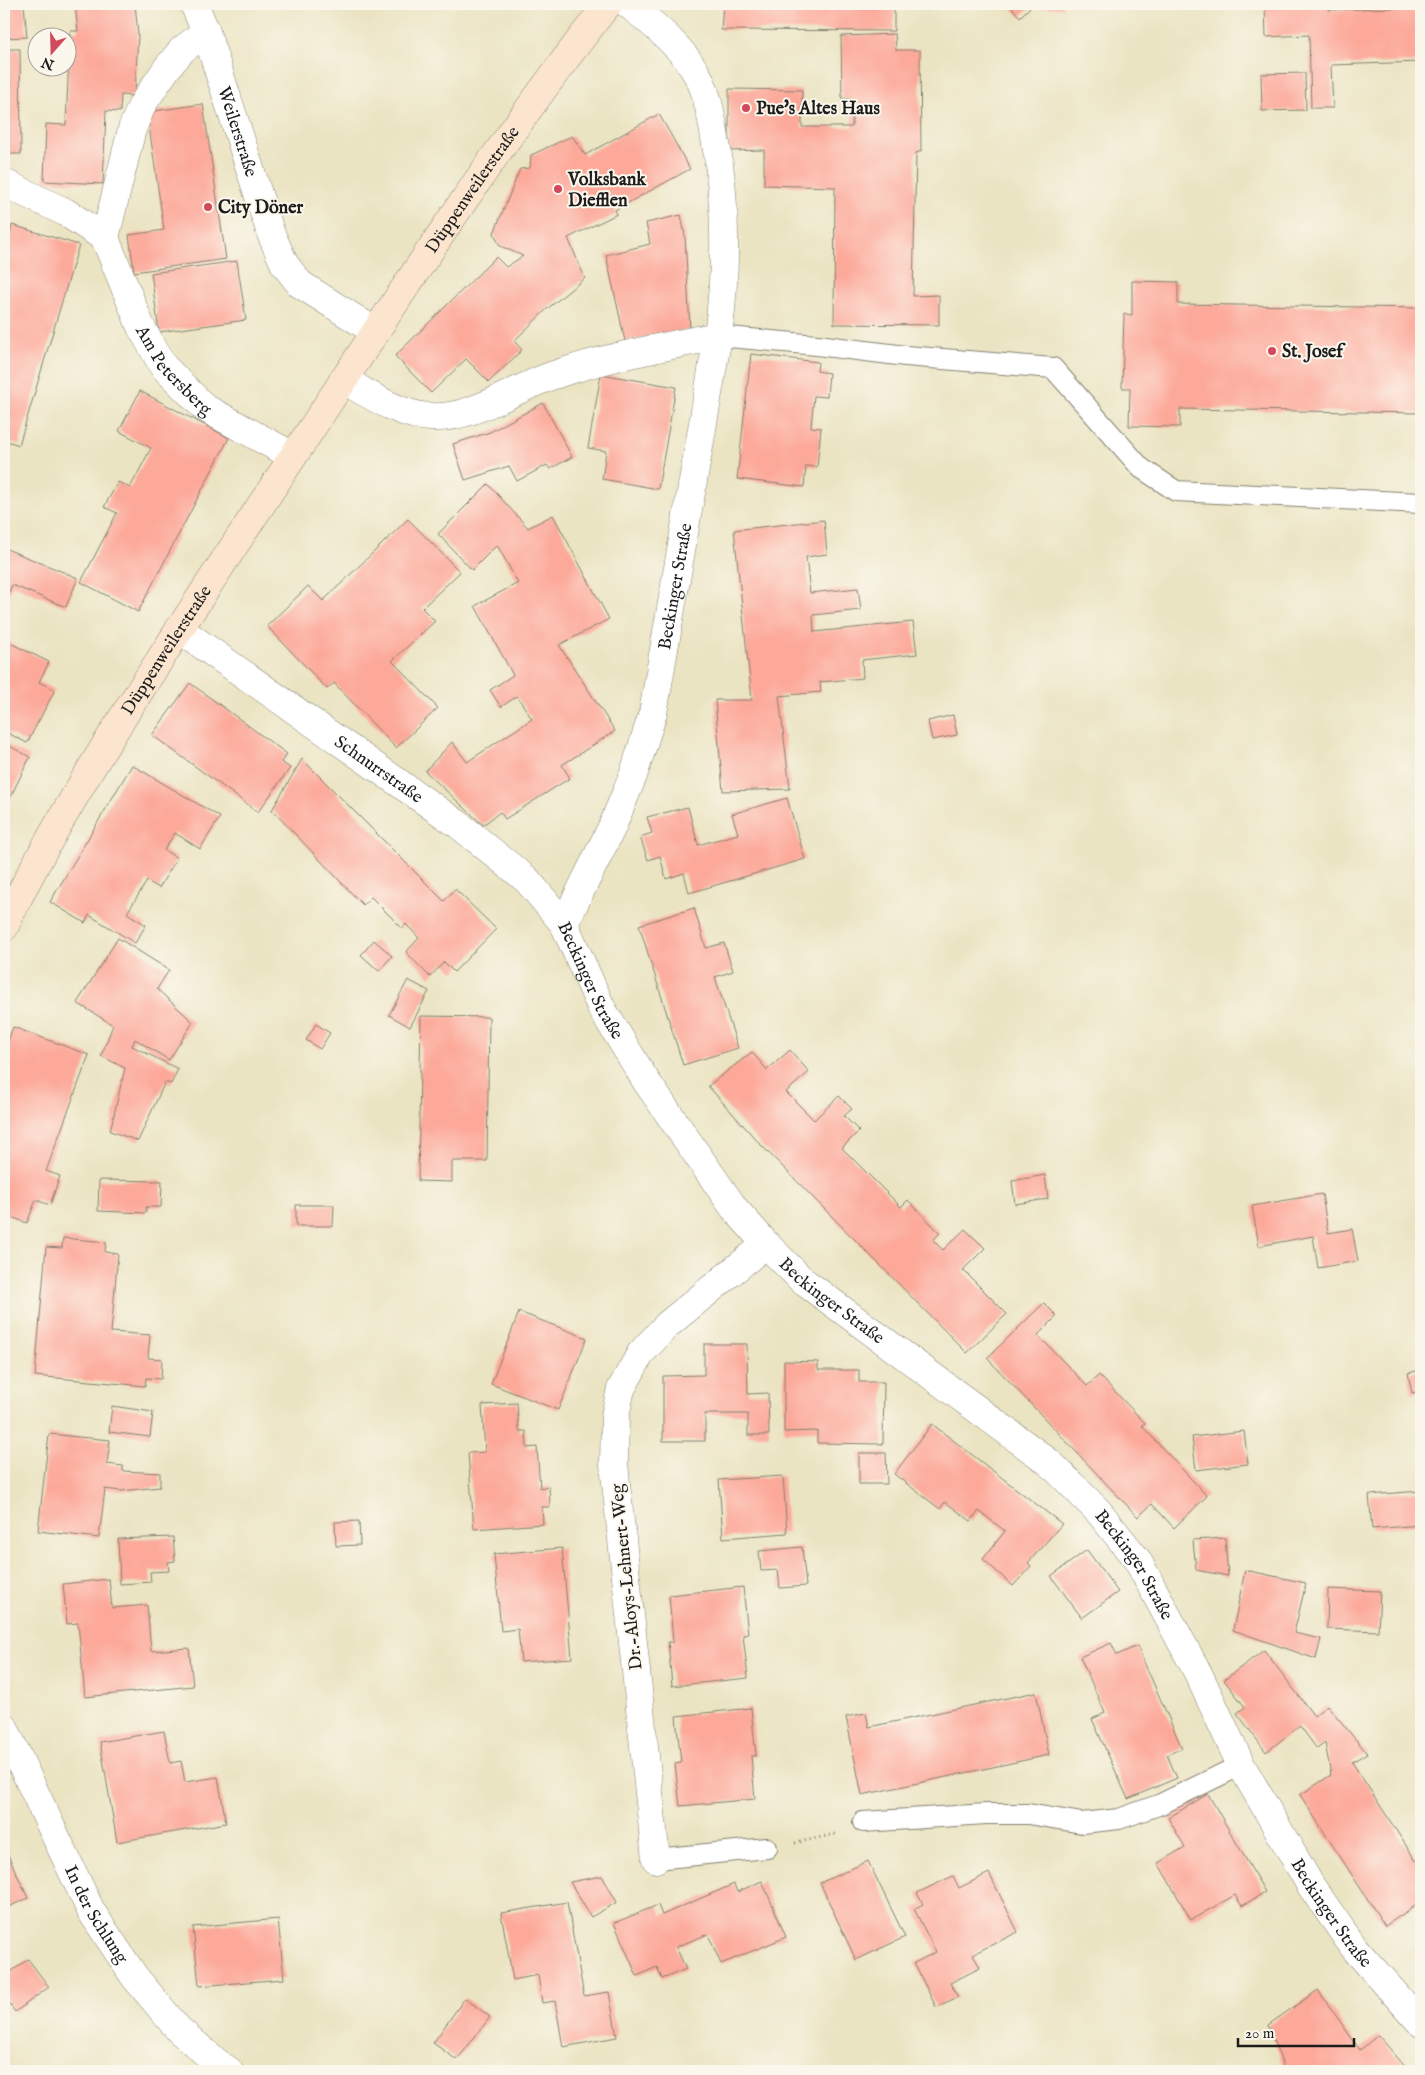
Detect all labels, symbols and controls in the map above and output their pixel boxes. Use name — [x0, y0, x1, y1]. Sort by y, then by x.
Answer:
north arrow — [28, 28, 78, 78]
text: N — [39, 53, 58, 74]
street label: Weilerstraße — [211, 84, 262, 180]
place label: Pue's Altes Haus — [756, 98, 880, 121]
marker: Pue's Altes Haus — [740, 102, 752, 114]
street label: Düppenweilerstraße — [421, 122, 525, 258]
place label: Volksbank Diefflen — [567, 169, 647, 213]
marker: Volksbank Diefflen — [552, 183, 564, 195]
place label: City Döner — [218, 197, 303, 220]
marker: City Döner — [202, 201, 214, 213]
street label: Am Petersberg — [129, 321, 215, 422]
place label: St. Josef — [1282, 341, 1346, 364]
marker: St. Josef — [1266, 345, 1278, 357]
street label: Beckinger Straße — [654, 522, 699, 652]
street label: Düppenweilerstraße — [117, 582, 218, 720]
street label: Schnurrstraße — [329, 731, 427, 809]
street label: Beckinger Straße — [551, 918, 628, 1044]
street label: Beckinger Straße — [773, 1253, 888, 1350]
street label: Dr.-Aloys-Lehnert-Weg — [606, 1482, 649, 1671]
street label: Beckinger Straße — [1089, 1506, 1178, 1624]
street label: Beckinger Straße — [1285, 1855, 1376, 1973]
street label: In der Schlung — [58, 1862, 133, 1969]
scale bar — [1238, 2015, 1354, 2047]
text: 20 m — [1245, 2024, 1275, 2043]

